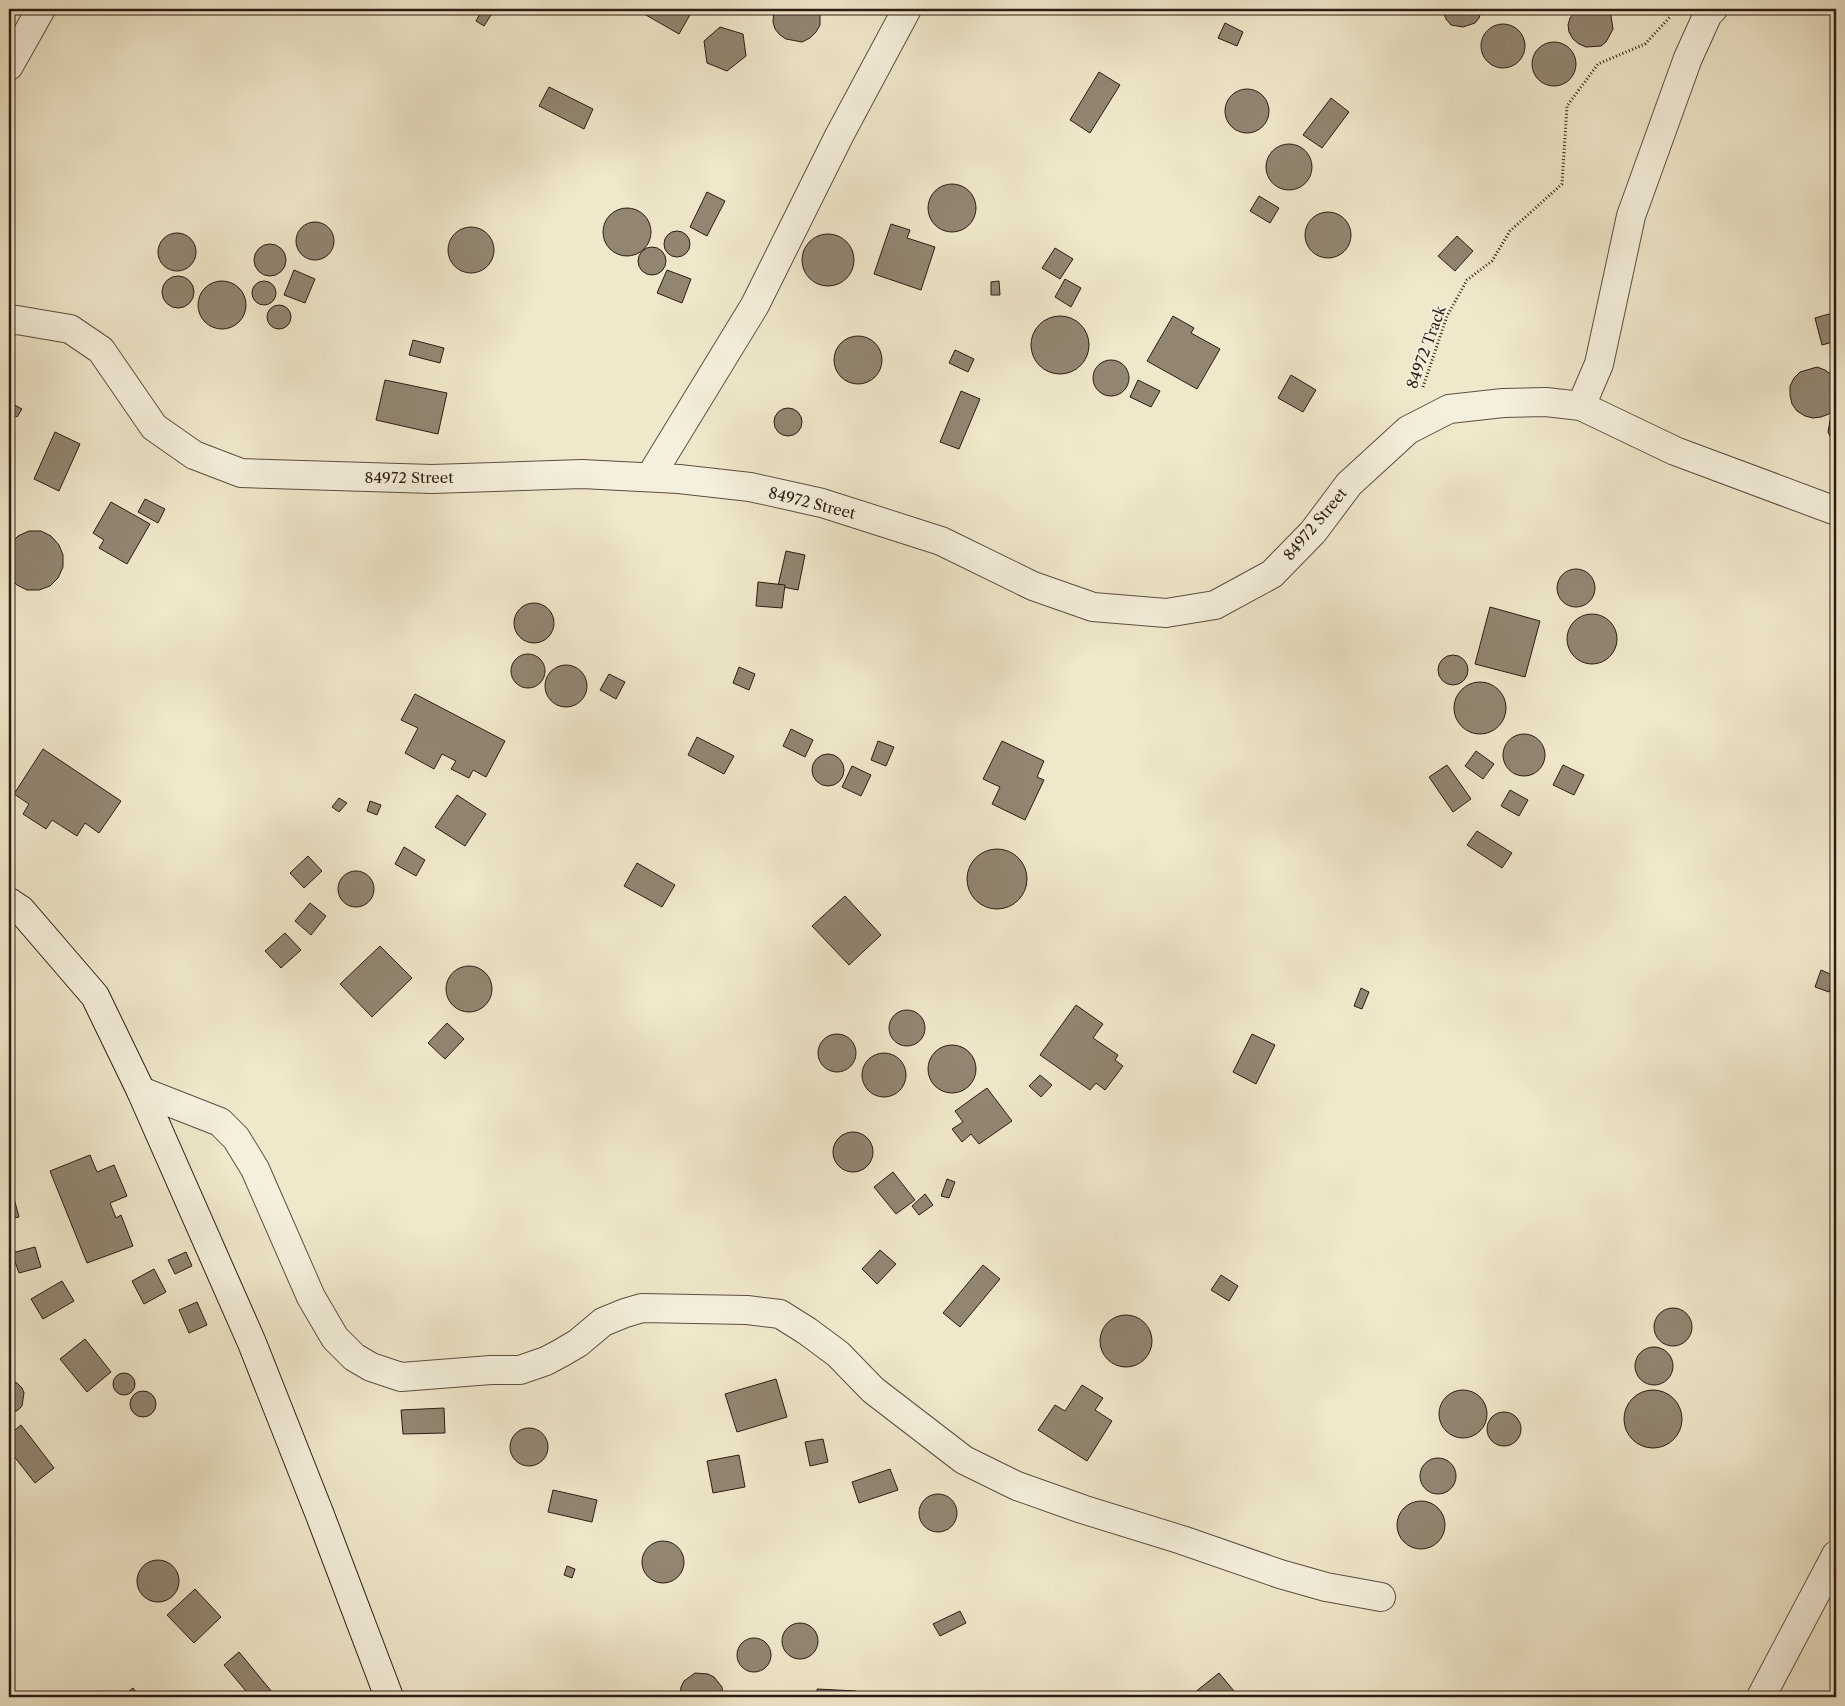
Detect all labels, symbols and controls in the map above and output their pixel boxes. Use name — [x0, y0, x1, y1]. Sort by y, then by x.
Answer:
street label: 84972 Track — [1402, 302, 1450, 391]
street label: 84972 Street — [365, 468, 454, 487]
street label: 84972 Street — [767, 483, 858, 523]
street label: 84972 Street — [1279, 483, 1351, 564]

